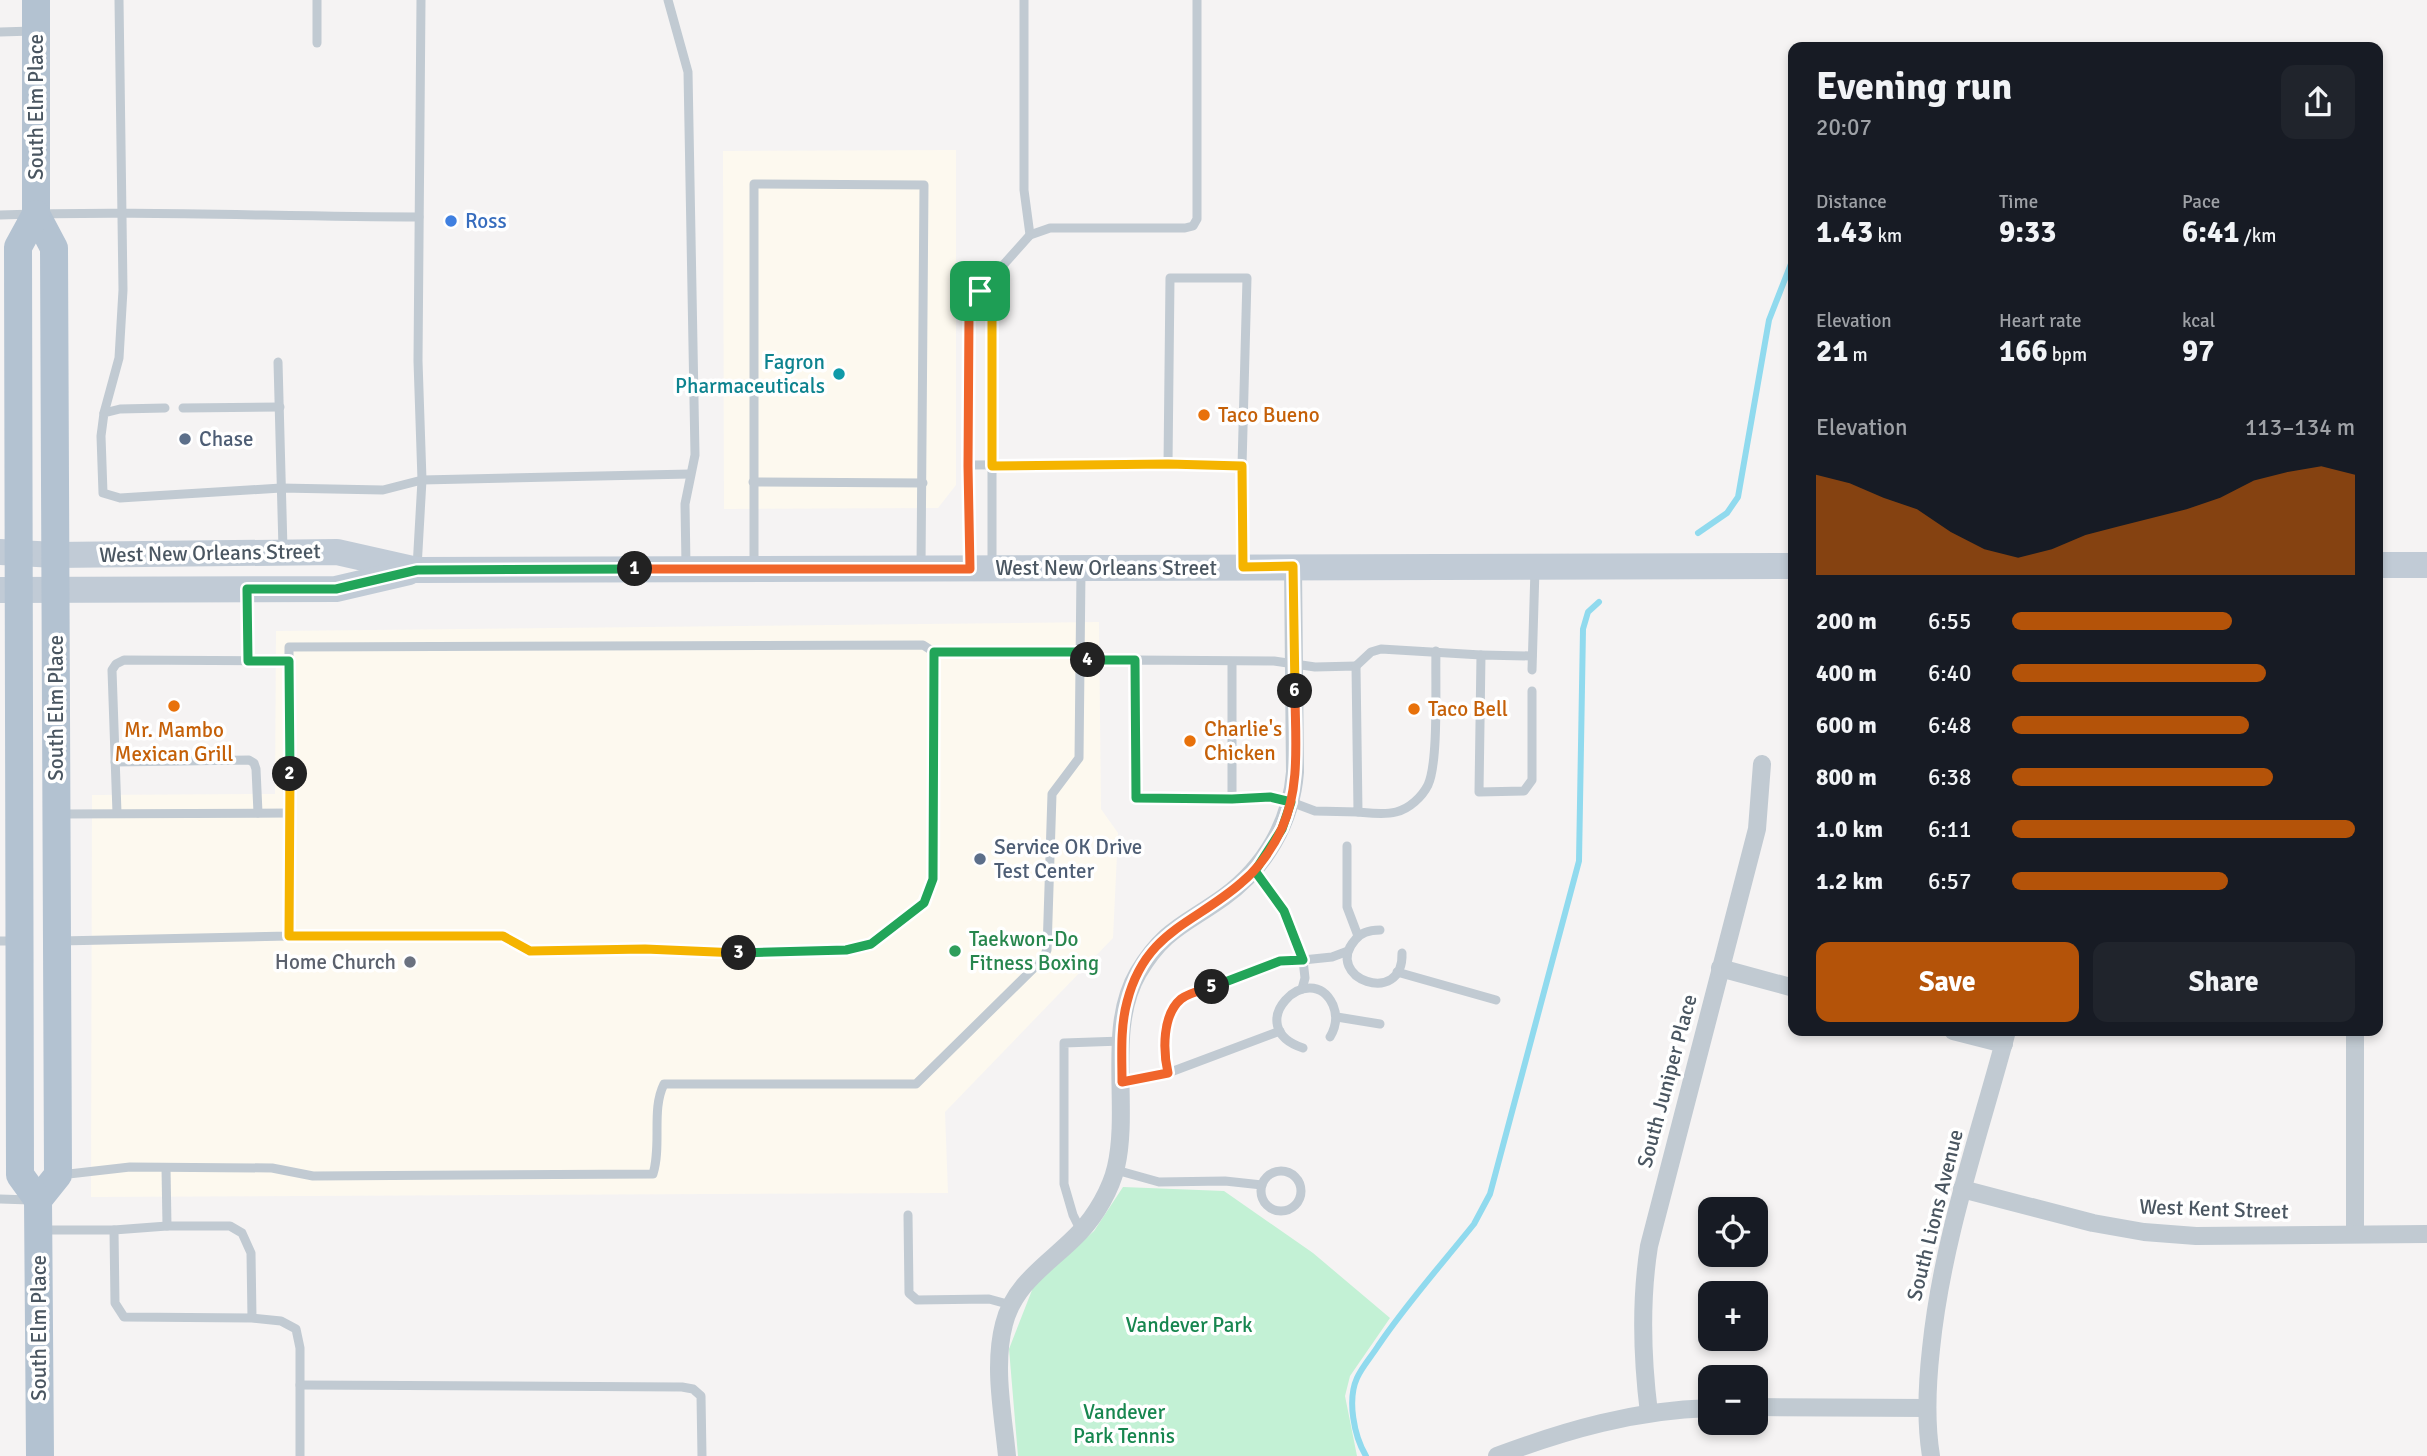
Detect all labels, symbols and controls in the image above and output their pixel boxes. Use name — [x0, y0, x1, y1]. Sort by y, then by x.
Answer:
street label: South Elm Place — [23, 34, 49, 180]
text: Evening run — [1816, 63, 2012, 110]
button: share — [2281, 65, 2355, 139]
text: 20:07 — [1816, 113, 1872, 142]
text: Distance — [1816, 190, 1887, 214]
text: Time — [1999, 190, 2038, 214]
text: Pace — [2182, 190, 2220, 214]
place label: Ross — [465, 208, 507, 234]
marker: Ross — [443, 213, 459, 229]
text: 1.43 — [1816, 214, 1873, 251]
text: 9:33 — [1999, 214, 2056, 251]
text: 6:41 — [2182, 214, 2239, 251]
text: km — [1873, 224, 1902, 248]
text: /km — [2239, 224, 2276, 248]
pin — [950, 261, 1010, 321]
icon: arrive — [961, 272, 999, 310]
text: Elevation — [1816, 309, 1892, 333]
text: Heart rate — [1999, 309, 2081, 333]
text: kcal — [2182, 309, 2215, 333]
text: 21 — [1816, 333, 1848, 370]
text: 166 — [1999, 333, 2048, 370]
text: 97 — [2182, 333, 2214, 370]
text: m — [1848, 343, 1868, 367]
text: bpm — [2048, 343, 2087, 367]
place label: Fagron Pharmaceuticals — [675, 349, 825, 399]
marker: Fagron Pharmaceuticals — [831, 366, 847, 382]
place label: Taco Bueno — [1218, 402, 1320, 428]
marker: Taco Bueno — [1196, 407, 1212, 423]
text: Elevation — [1816, 413, 1908, 442]
text: 113–134 m — [2245, 413, 2355, 442]
place label: Chase — [199, 426, 253, 452]
marker: Chase — [177, 431, 193, 447]
street label: West New Orleans Street — [99, 538, 321, 568]
pin: 1 — [618, 552, 652, 586]
street label: West New Orleans Street — [995, 555, 1217, 581]
text: 1 — [629, 556, 640, 580]
text: 200 m — [1816, 607, 1877, 636]
text: 6:55 — [1928, 607, 1971, 636]
street label: South Elm Place — [43, 635, 69, 781]
pin: 4 — [1070, 642, 1106, 678]
text: 4 — [1082, 647, 1093, 671]
text: 400 m — [1816, 659, 1877, 688]
text: 6:40 — [1928, 659, 1971, 688]
pin: 6 — [1278, 674, 1312, 708]
text: 6 — [1289, 678, 1300, 702]
place label: Taco Bell — [1428, 696, 1508, 722]
marker: Mr. Mambo Mexican Grill — [166, 698, 182, 714]
marker: Taco Bell — [1406, 701, 1422, 717]
text: 600 m — [1816, 711, 1877, 740]
text: 6:48 — [1928, 711, 1971, 740]
place label: Charlie's Chicken — [1204, 716, 1282, 766]
place label: Mr. Mambo Mexican Grill — [115, 717, 233, 767]
marker: Charlie's Chicken — [1182, 733, 1198, 749]
pin: 2 — [272, 756, 308, 792]
text: 2 — [284, 761, 295, 785]
text: 800 m — [1816, 763, 1877, 792]
text: 6:38 — [1928, 763, 1971, 792]
text: 1.0 km — [1816, 815, 1883, 844]
text: 6:11 — [1928, 815, 1971, 844]
place label: Service OK Drive Test Center — [994, 834, 1142, 884]
marker: Service OK Drive Test Center — [972, 851, 988, 867]
text: 1.2 km — [1816, 867, 1883, 896]
text: 6:57 — [1928, 867, 1971, 896]
place label: Taekwon-Do Fitness Boxing — [969, 926, 1099, 976]
pin: 3 — [722, 936, 756, 970]
text: 3 — [733, 940, 744, 964]
button: Save — [1816, 942, 2079, 1022]
button: Share — [2093, 942, 2355, 1022]
marker: Taekwon-Do Fitness Boxing — [947, 943, 963, 959]
place label: Home Church — [275, 949, 396, 975]
marker: Home Church — [402, 954, 418, 970]
pin: 5 — [1194, 970, 1230, 1004]
text: 5 — [1206, 974, 1217, 998]
street label: South Juniper Place — [1631, 991, 1703, 1171]
street label: South Lions Avenue — [1901, 1127, 1969, 1303]
street label: West Kent Street — [2139, 1193, 2289, 1225]
map controls — [1698, 1197, 1768, 1435]
button: locate — [1698, 1197, 1768, 1267]
street label: South Elm Place — [26, 1255, 52, 1401]
button: + — [1698, 1281, 1768, 1351]
park label: Vandever Park — [1125, 1312, 1253, 1338]
button: − — [1698, 1365, 1768, 1435]
park label: Vandever Park Tennis — [1073, 1399, 1175, 1449]

